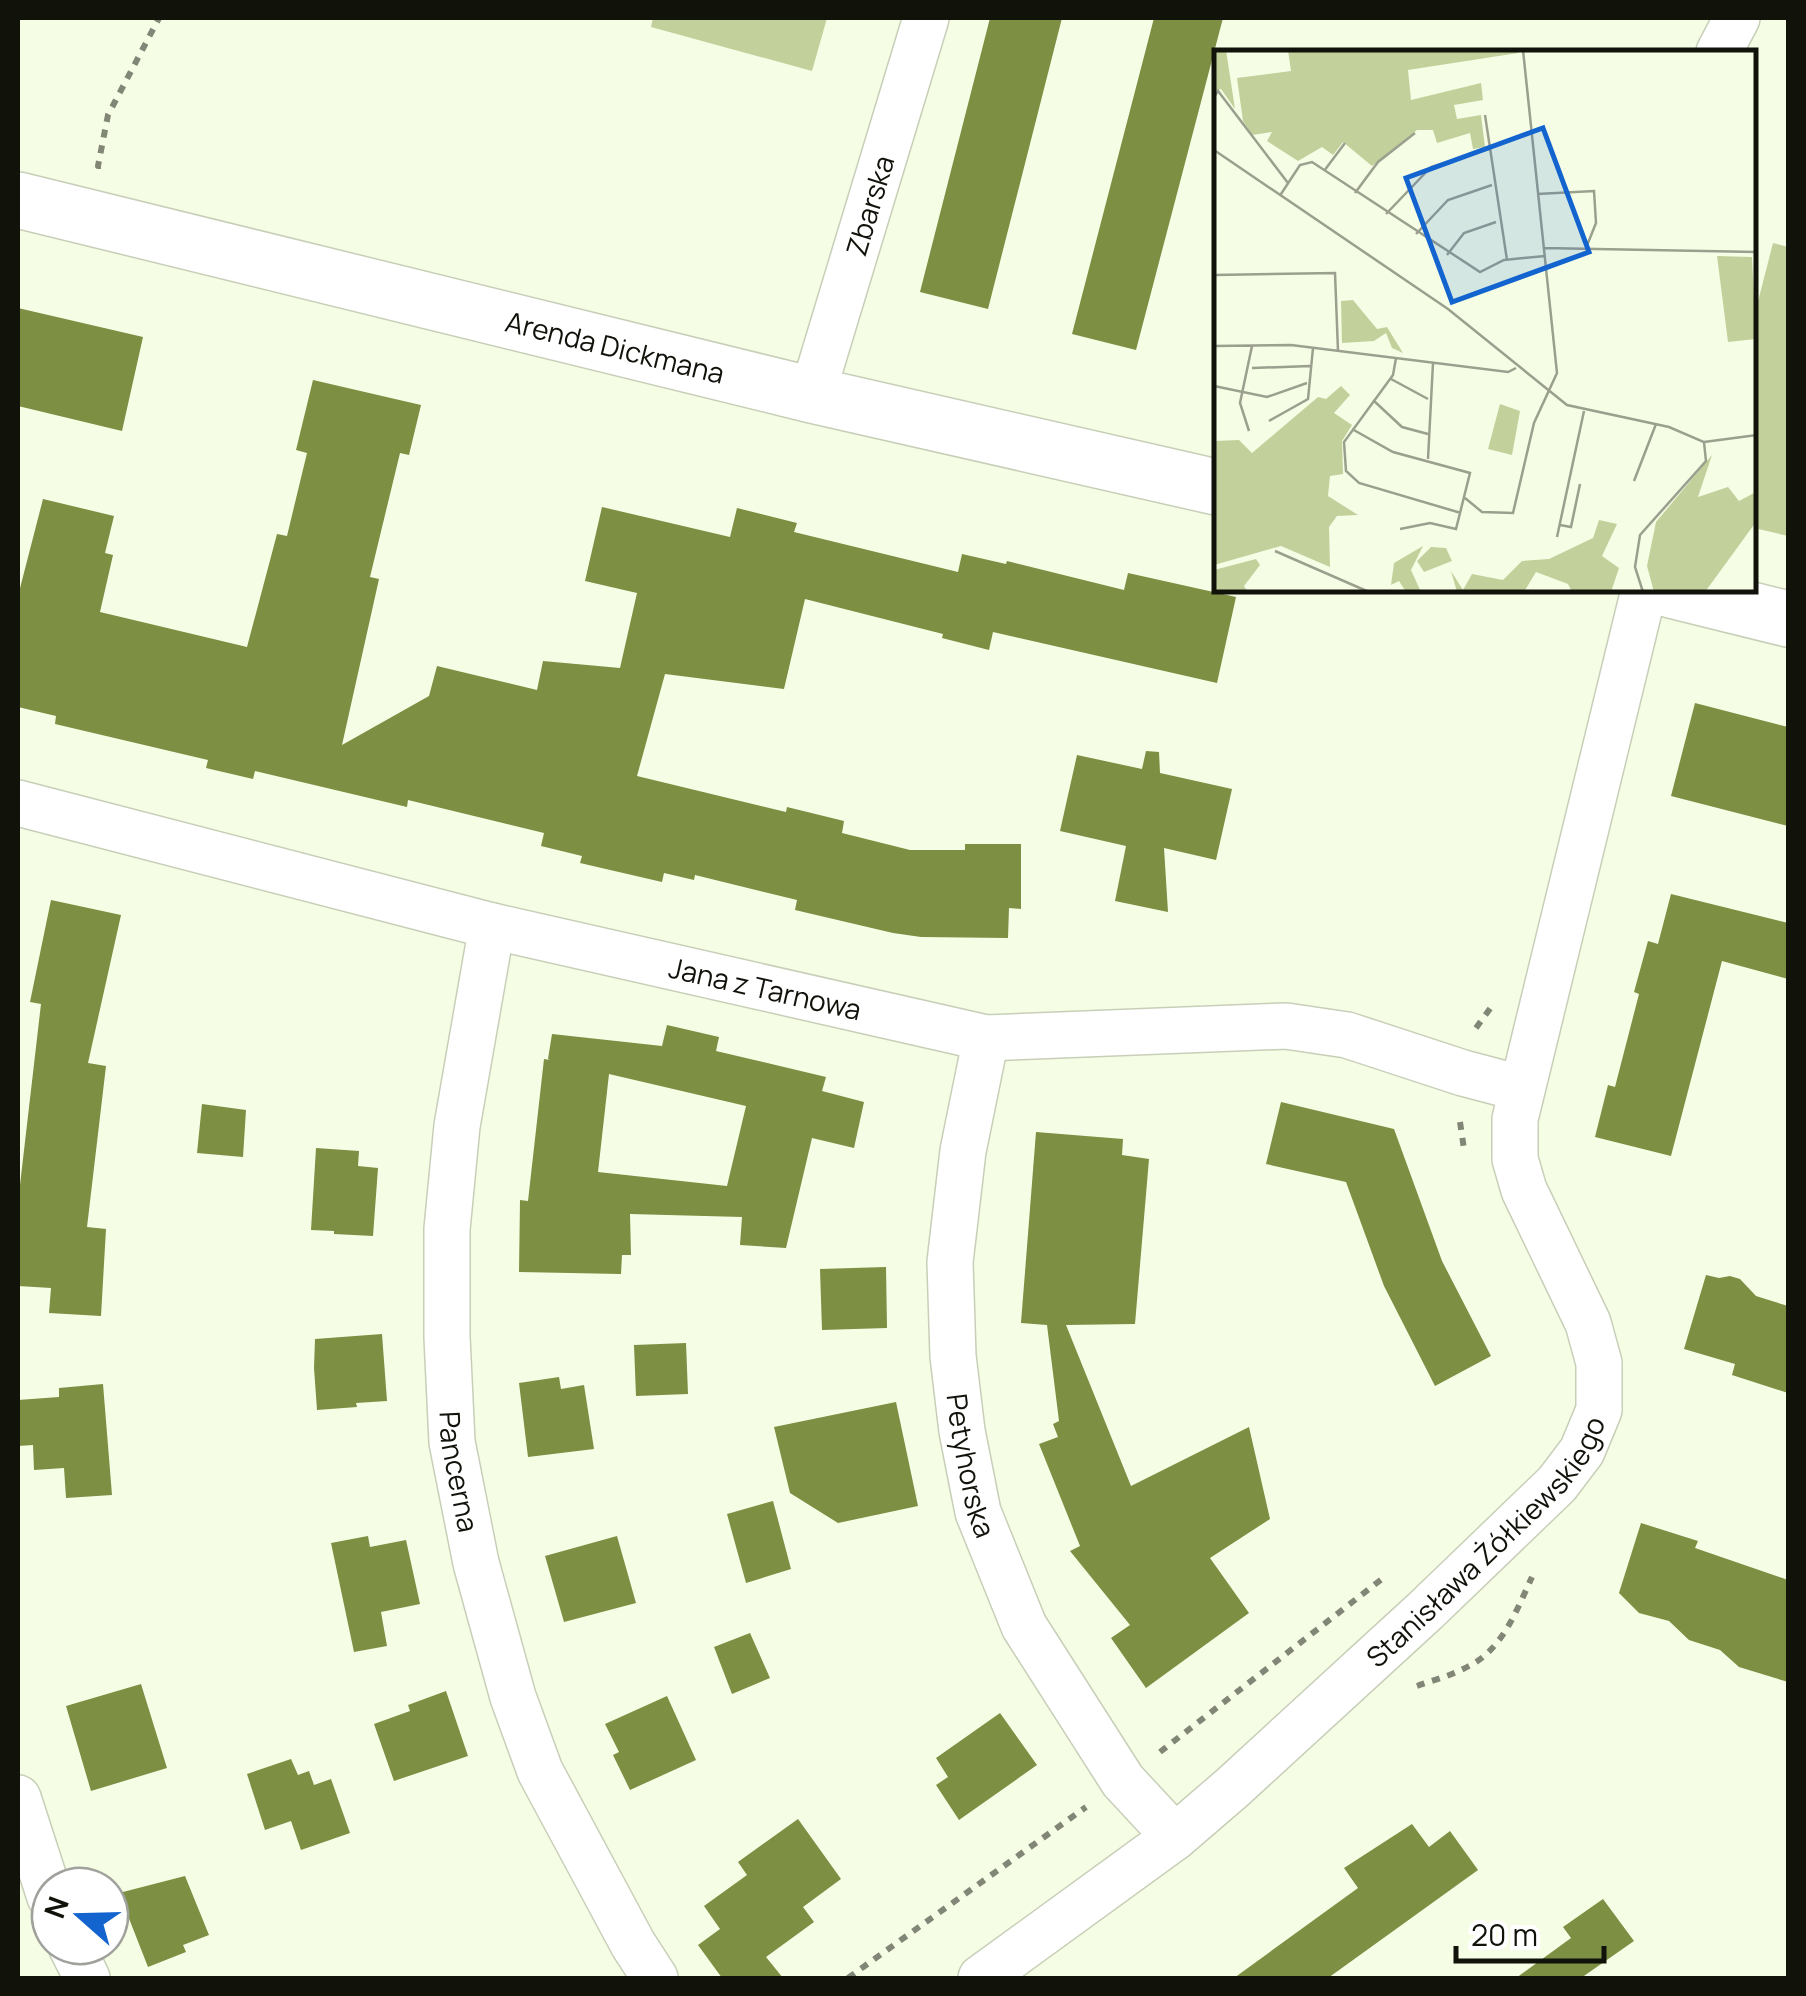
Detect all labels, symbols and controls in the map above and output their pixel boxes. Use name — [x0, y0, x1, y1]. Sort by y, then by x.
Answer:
inset map — [1214, 50, 1756, 592]
street label: Zbarska — [836, 151, 902, 260]
street label: Arenda Dickmana — [502, 302, 729, 392]
street label: Jana z Tarnowa — [666, 948, 865, 1028]
street label: Petyhorska — [939, 1391, 1005, 1543]
street label: Pancerna — [432, 1410, 488, 1535]
street label: Stanisława Żółkiewskiego — [1357, 1410, 1613, 1675]
north arrow — [30, 1866, 130, 1966]
text: N — [34, 1891, 77, 1923]
scale bar — [1456, 1901, 1604, 1963]
text: 20 m — [1471, 1914, 1538, 1955]

